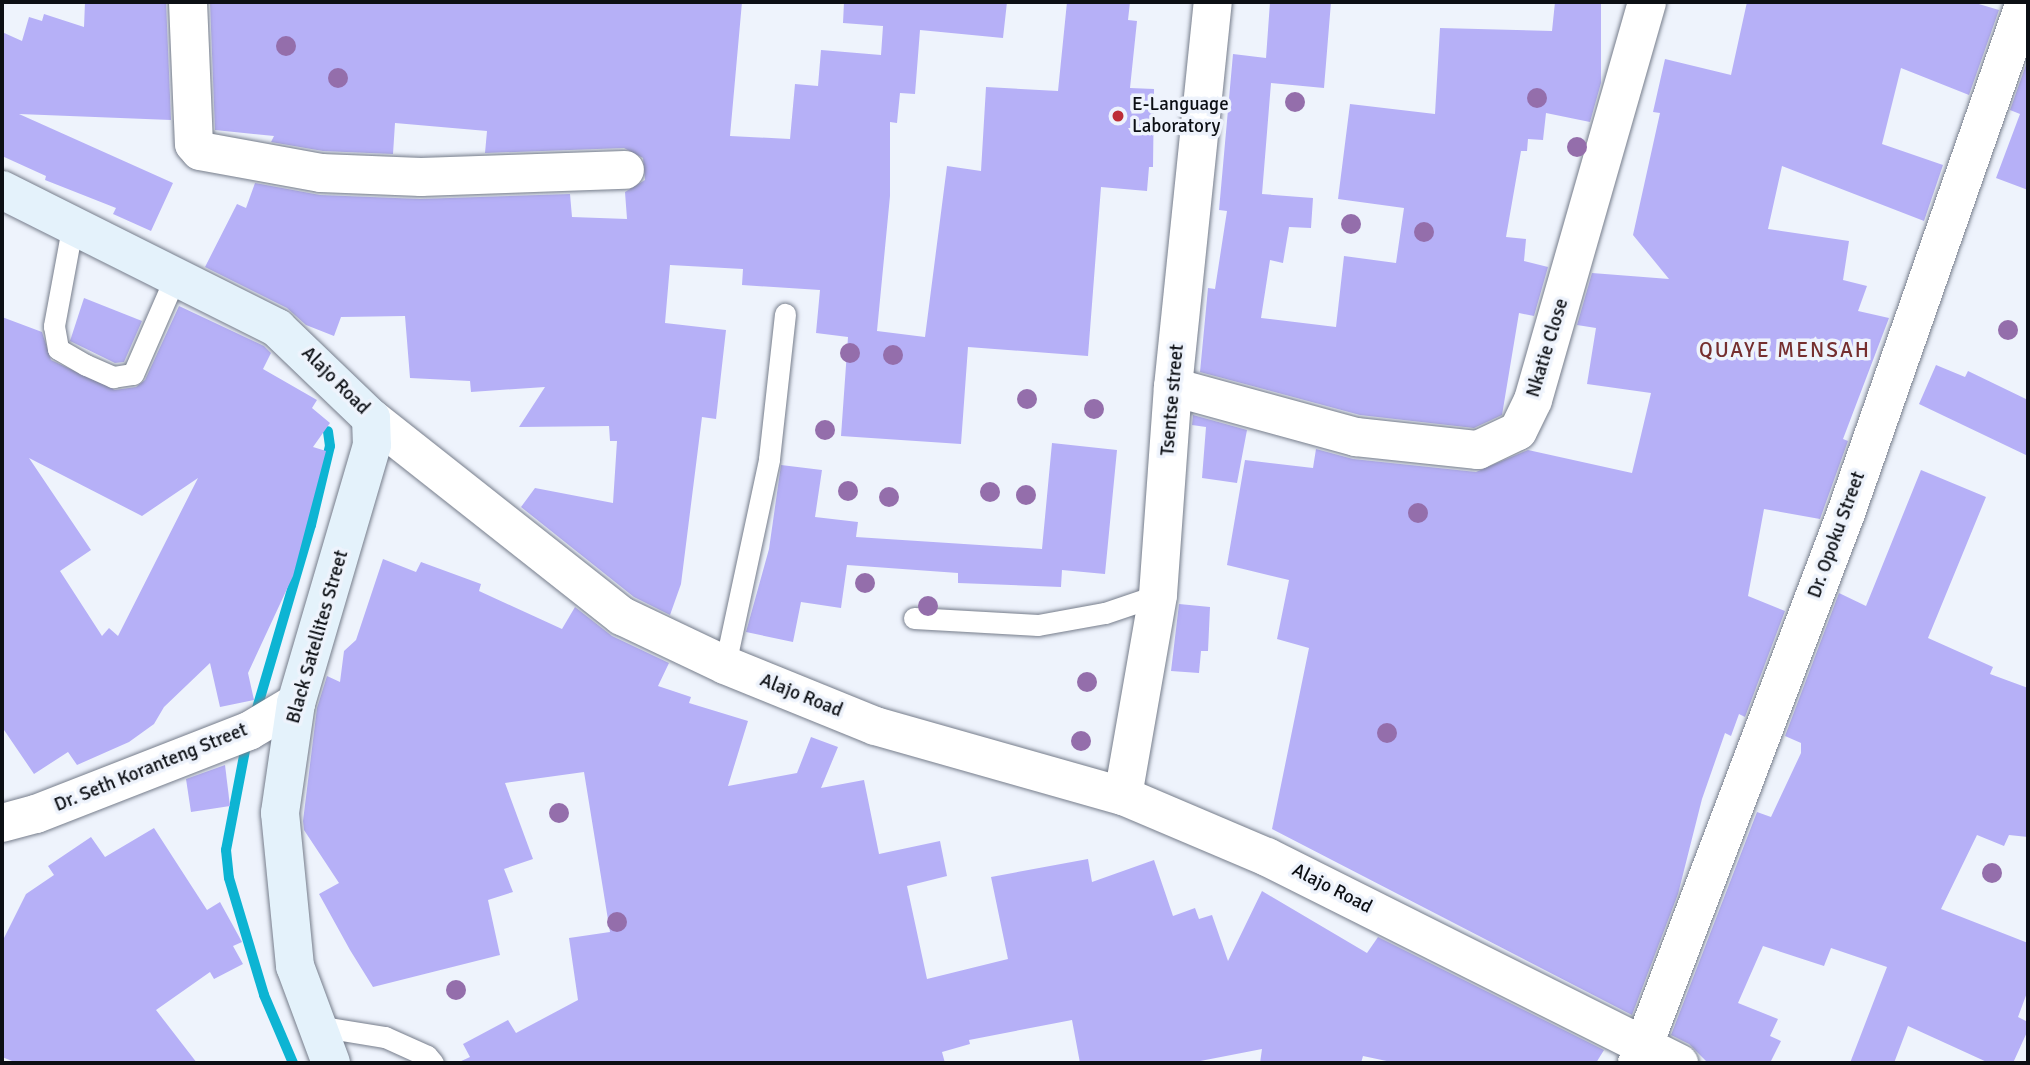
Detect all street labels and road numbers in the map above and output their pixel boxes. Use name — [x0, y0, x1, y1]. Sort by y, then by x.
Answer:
street label: Nkatie Close — [1522, 296, 1574, 400]
street label: Alajo Road — [296, 342, 374, 420]
street label: Tsentse street — [1157, 343, 1189, 457]
street label: Dr. Opoku Street — [1804, 469, 1870, 601]
street label: Black Satellites Street — [282, 548, 354, 726]
street label: Alajo Road — [757, 669, 845, 723]
street label: Dr. Seth Koranteng Street — [51, 719, 251, 817]
street label: Alajo Road — [1288, 859, 1376, 919]

